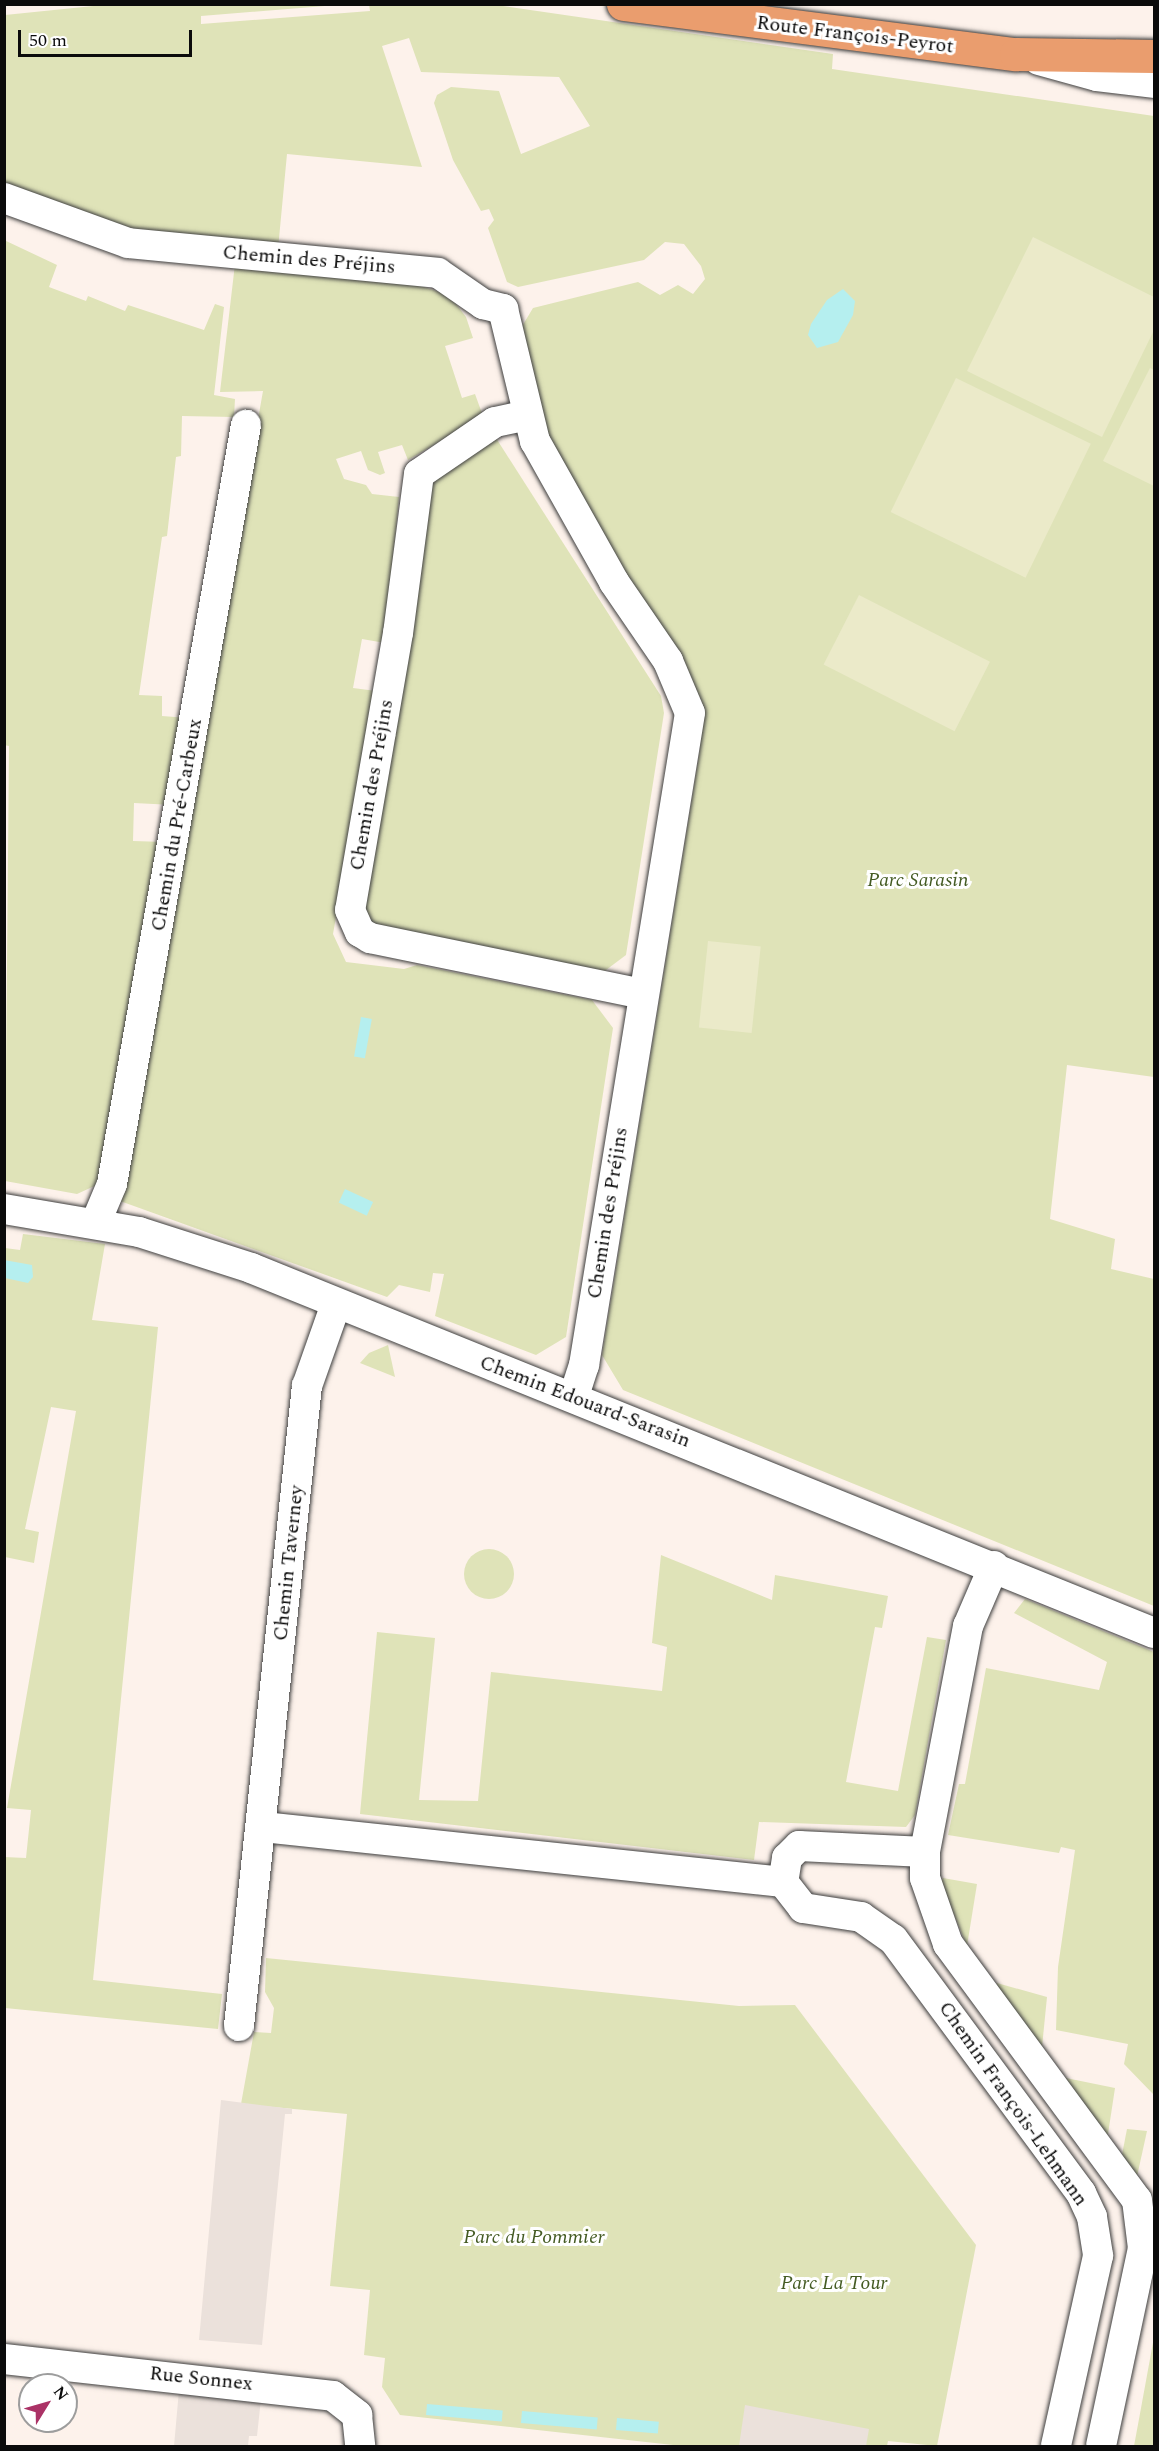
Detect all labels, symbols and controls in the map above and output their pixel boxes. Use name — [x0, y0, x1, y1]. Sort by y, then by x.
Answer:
street label: Route François-Peyrot — [755, 11, 955, 59]
scale bar — [21, 18, 195, 56]
text: 50 m — [29, 27, 67, 54]
street label: Chemin des Préjins — [222, 240, 396, 280]
street label: Chemin des Préjins — [345, 698, 399, 872]
street label: Chemin du Pré-Carbeux — [146, 717, 208, 933]
park label: Parc Sarasin — [867, 868, 969, 892]
street label: Chemin des Préjins — [583, 1126, 633, 1300]
street label: Chemin Edouard-Sarasin — [476, 1351, 694, 1453]
street label: Chemin Taverney — [269, 1484, 309, 1642]
street label: Chemin François-Lehmann — [933, 1997, 1093, 2211]
park label: Parc du Pommier — [463, 2225, 605, 2249]
park label: Parc La Tour — [780, 2271, 888, 2295]
street label: Rue Sonnex — [148, 2362, 254, 2396]
north arrow — [18, 2373, 78, 2433]
text: N — [47, 2381, 74, 2406]

